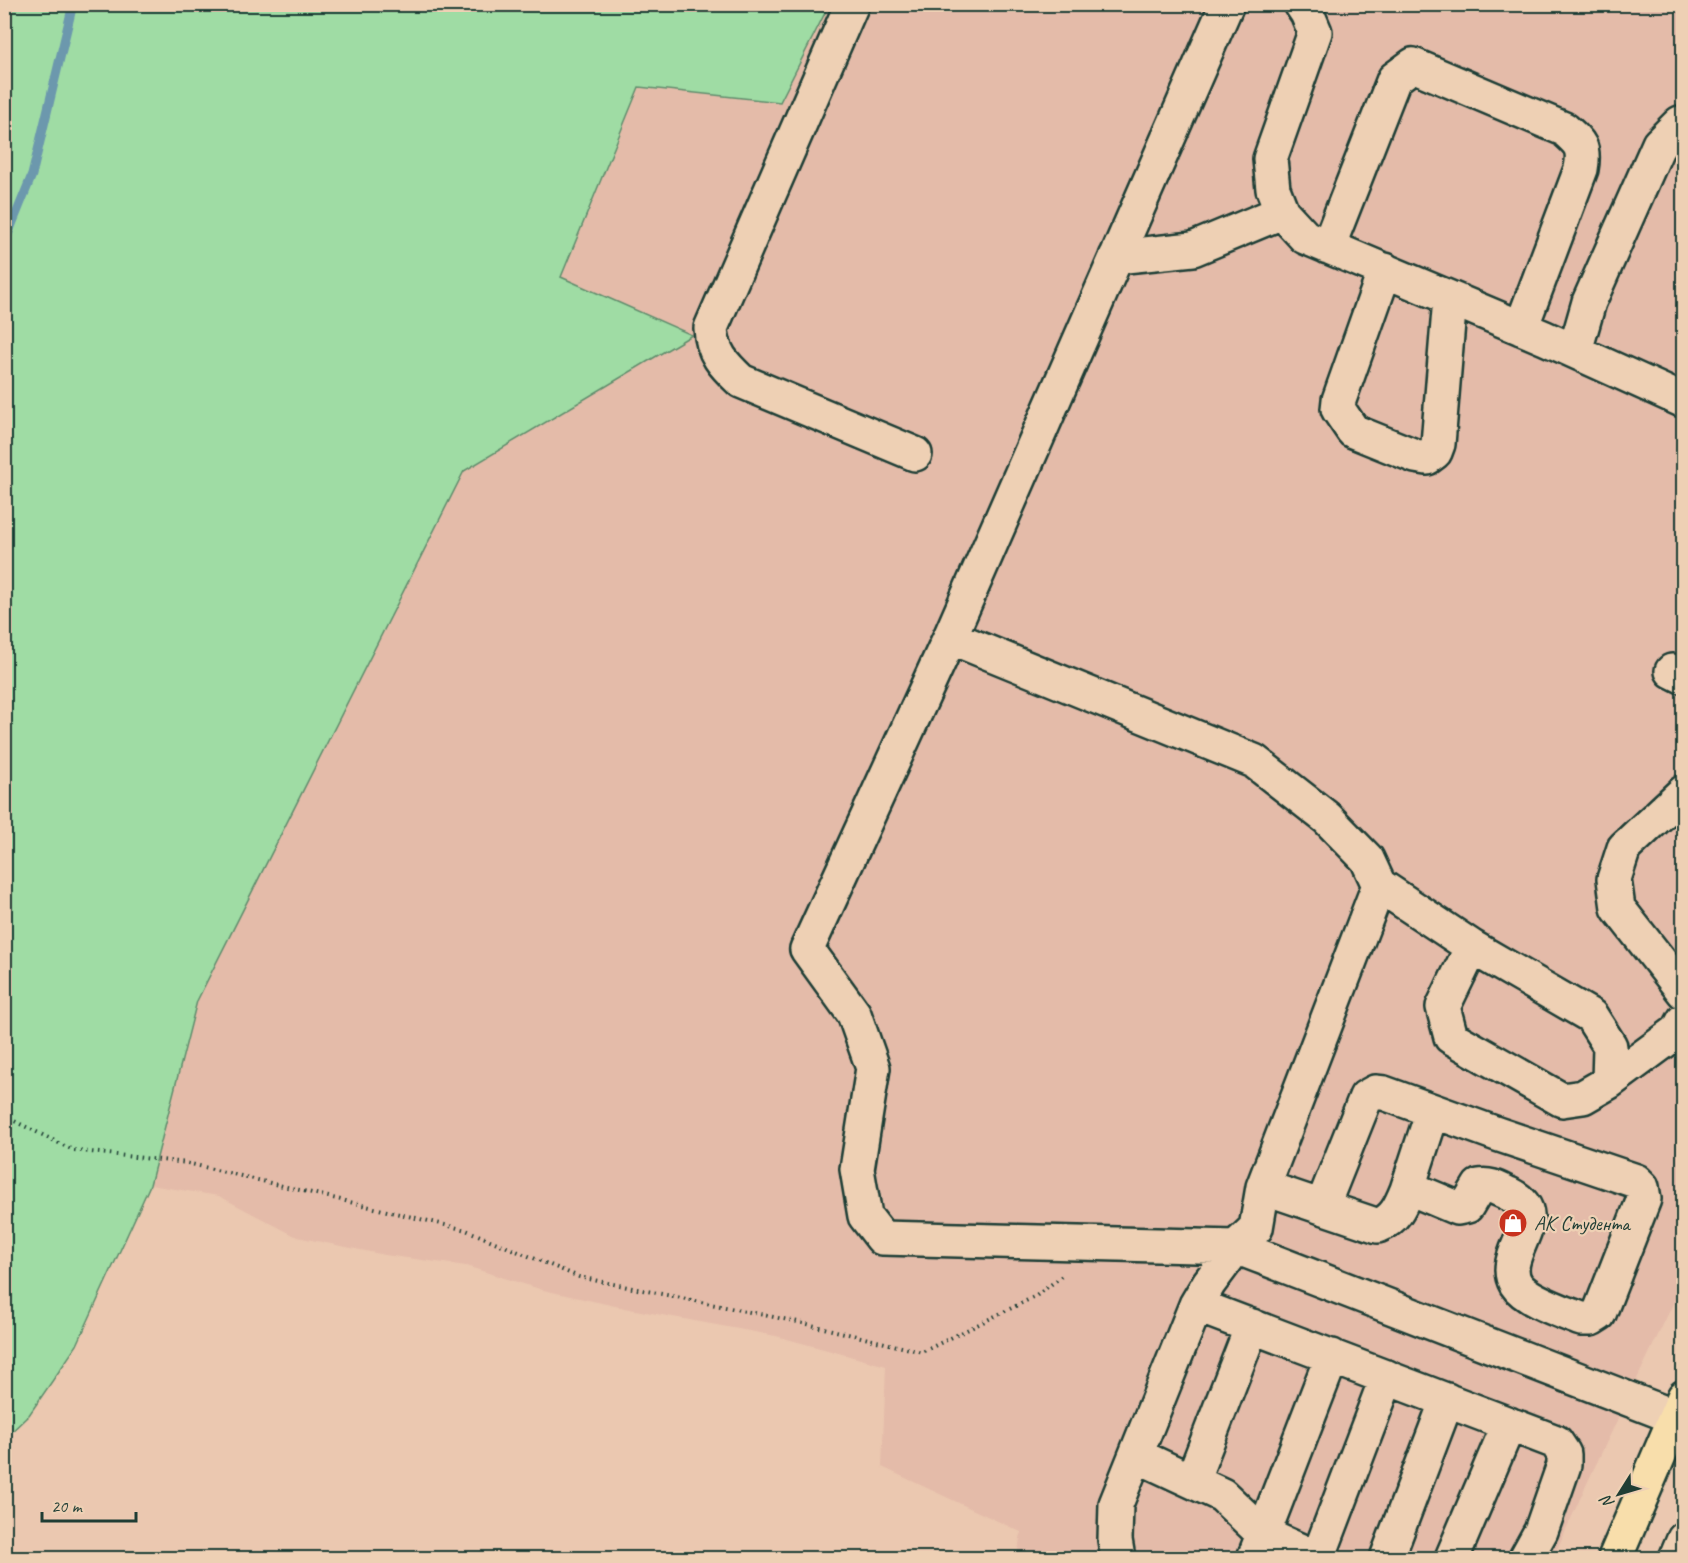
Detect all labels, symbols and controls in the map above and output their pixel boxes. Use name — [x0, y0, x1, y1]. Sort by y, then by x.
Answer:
shop icon: АК Студента — [1497, 1207, 1529, 1239]
place label: АК Студента — [1534, 1210, 1632, 1236]
north arrow — [1589, 1464, 1649, 1524]
scale bar — [42, 1485, 136, 1523]
text: N — [1595, 1490, 1619, 1512]
text: 20 m — [51, 1495, 84, 1517]

